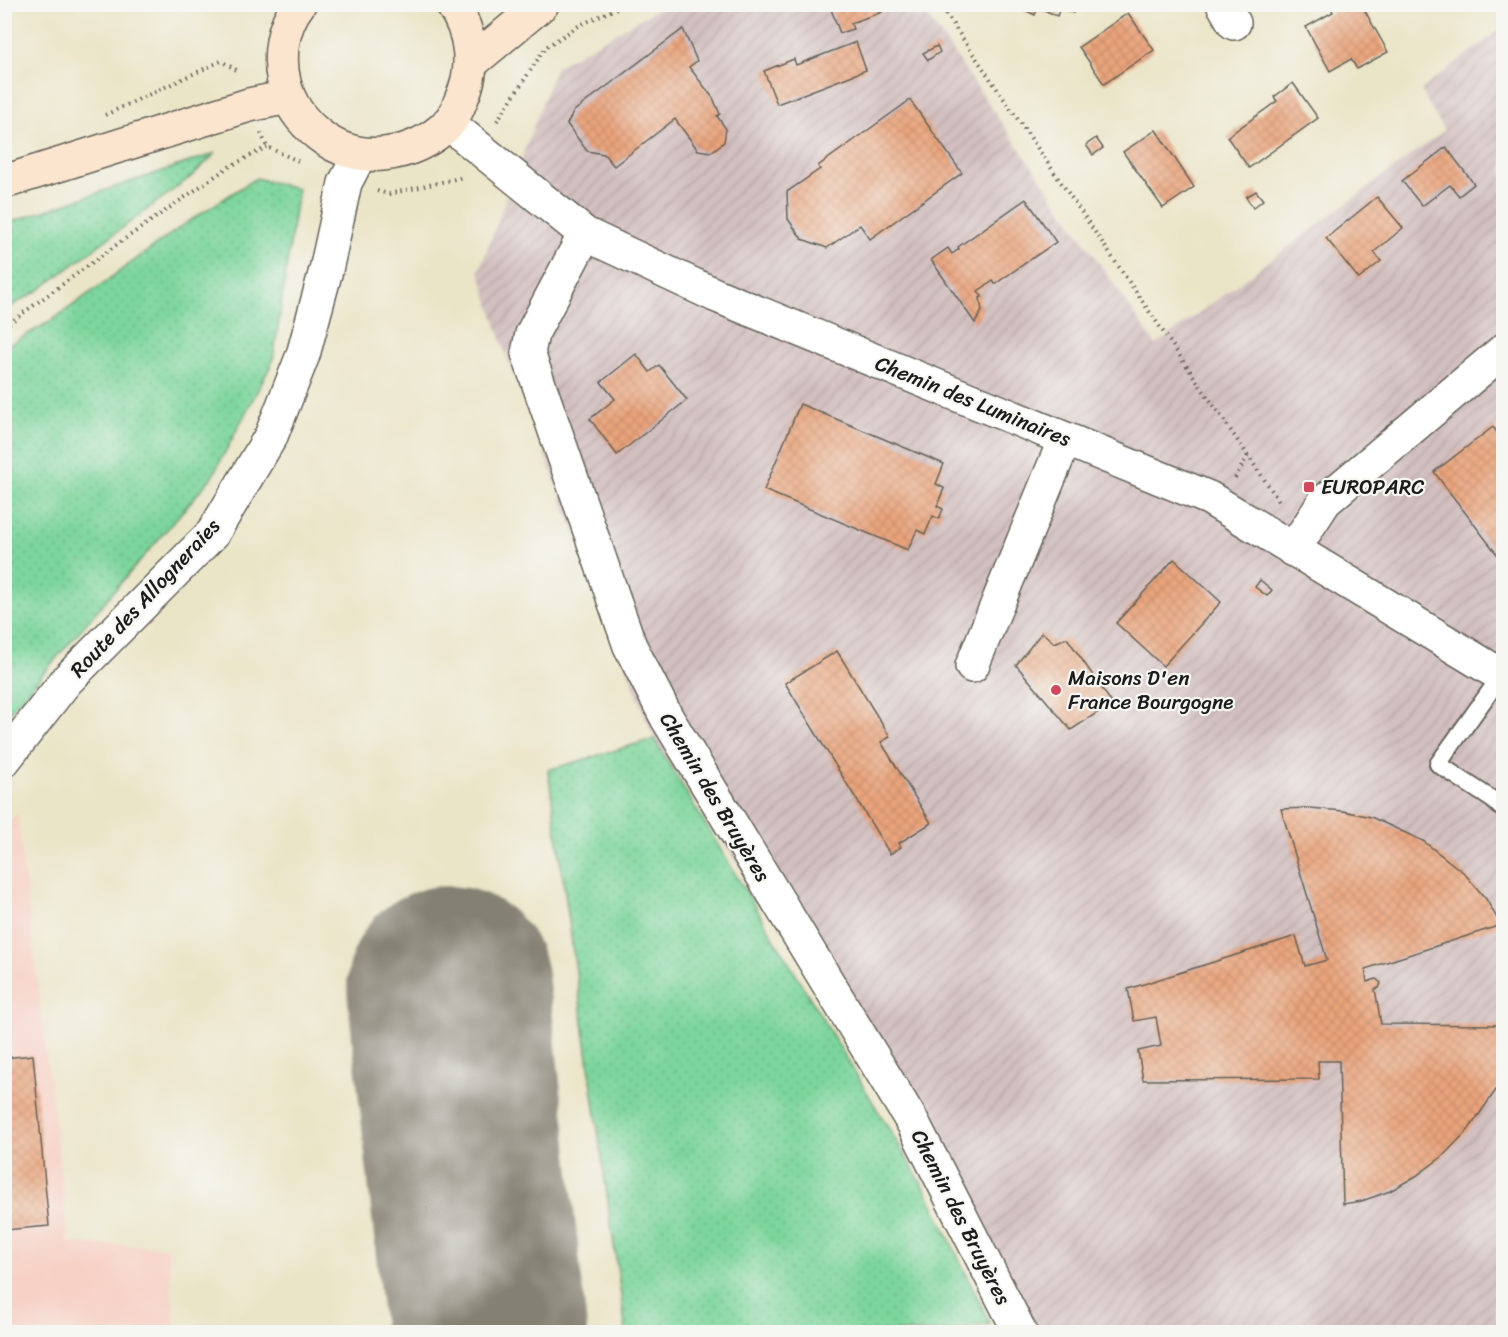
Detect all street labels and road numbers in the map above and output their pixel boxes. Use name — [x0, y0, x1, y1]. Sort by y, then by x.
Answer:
street label: Chemin des Luminaires — [869, 344, 1077, 458]
street label: Route des Allogneraies — [60, 509, 230, 687]
street label: Chemin des Bruyères — [649, 705, 781, 890]
street label: Chemin des Bruyères — [900, 1122, 1022, 1312]

